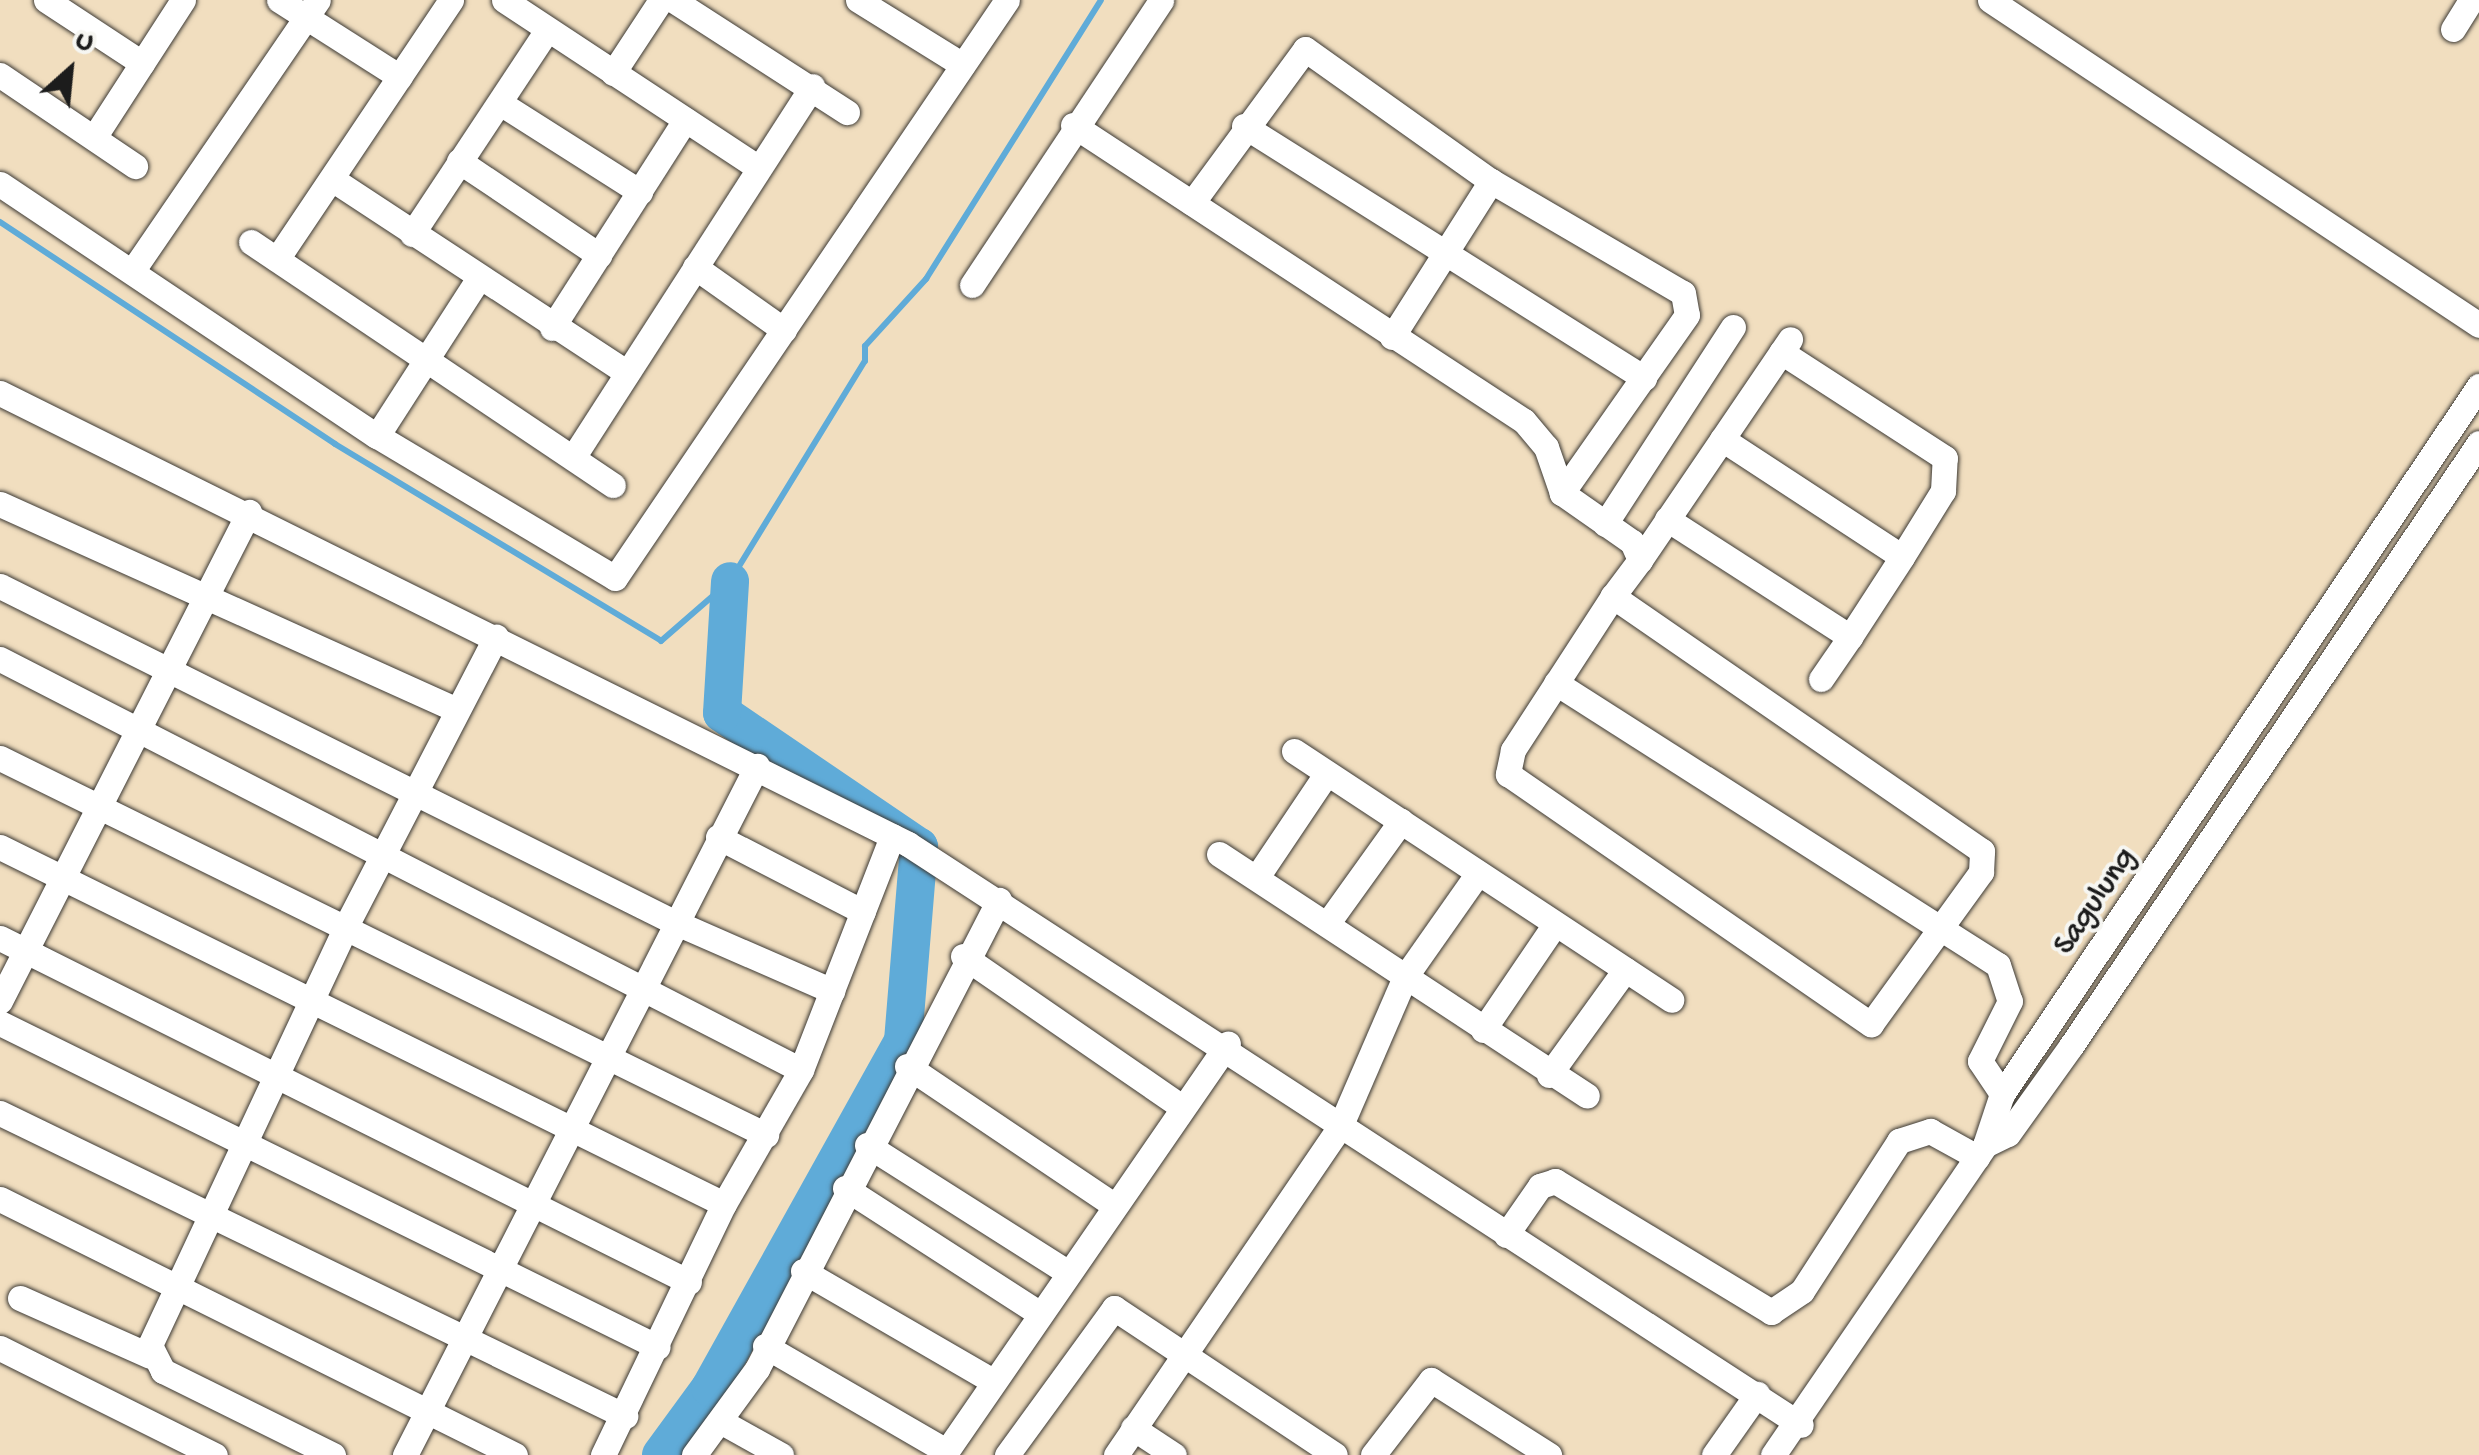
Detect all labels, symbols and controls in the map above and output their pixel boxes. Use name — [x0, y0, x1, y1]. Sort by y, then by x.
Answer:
north arrow — [20, 20, 120, 120]
text: U — [69, 24, 99, 61]
street label: Sagulung — [2046, 841, 2146, 963]

